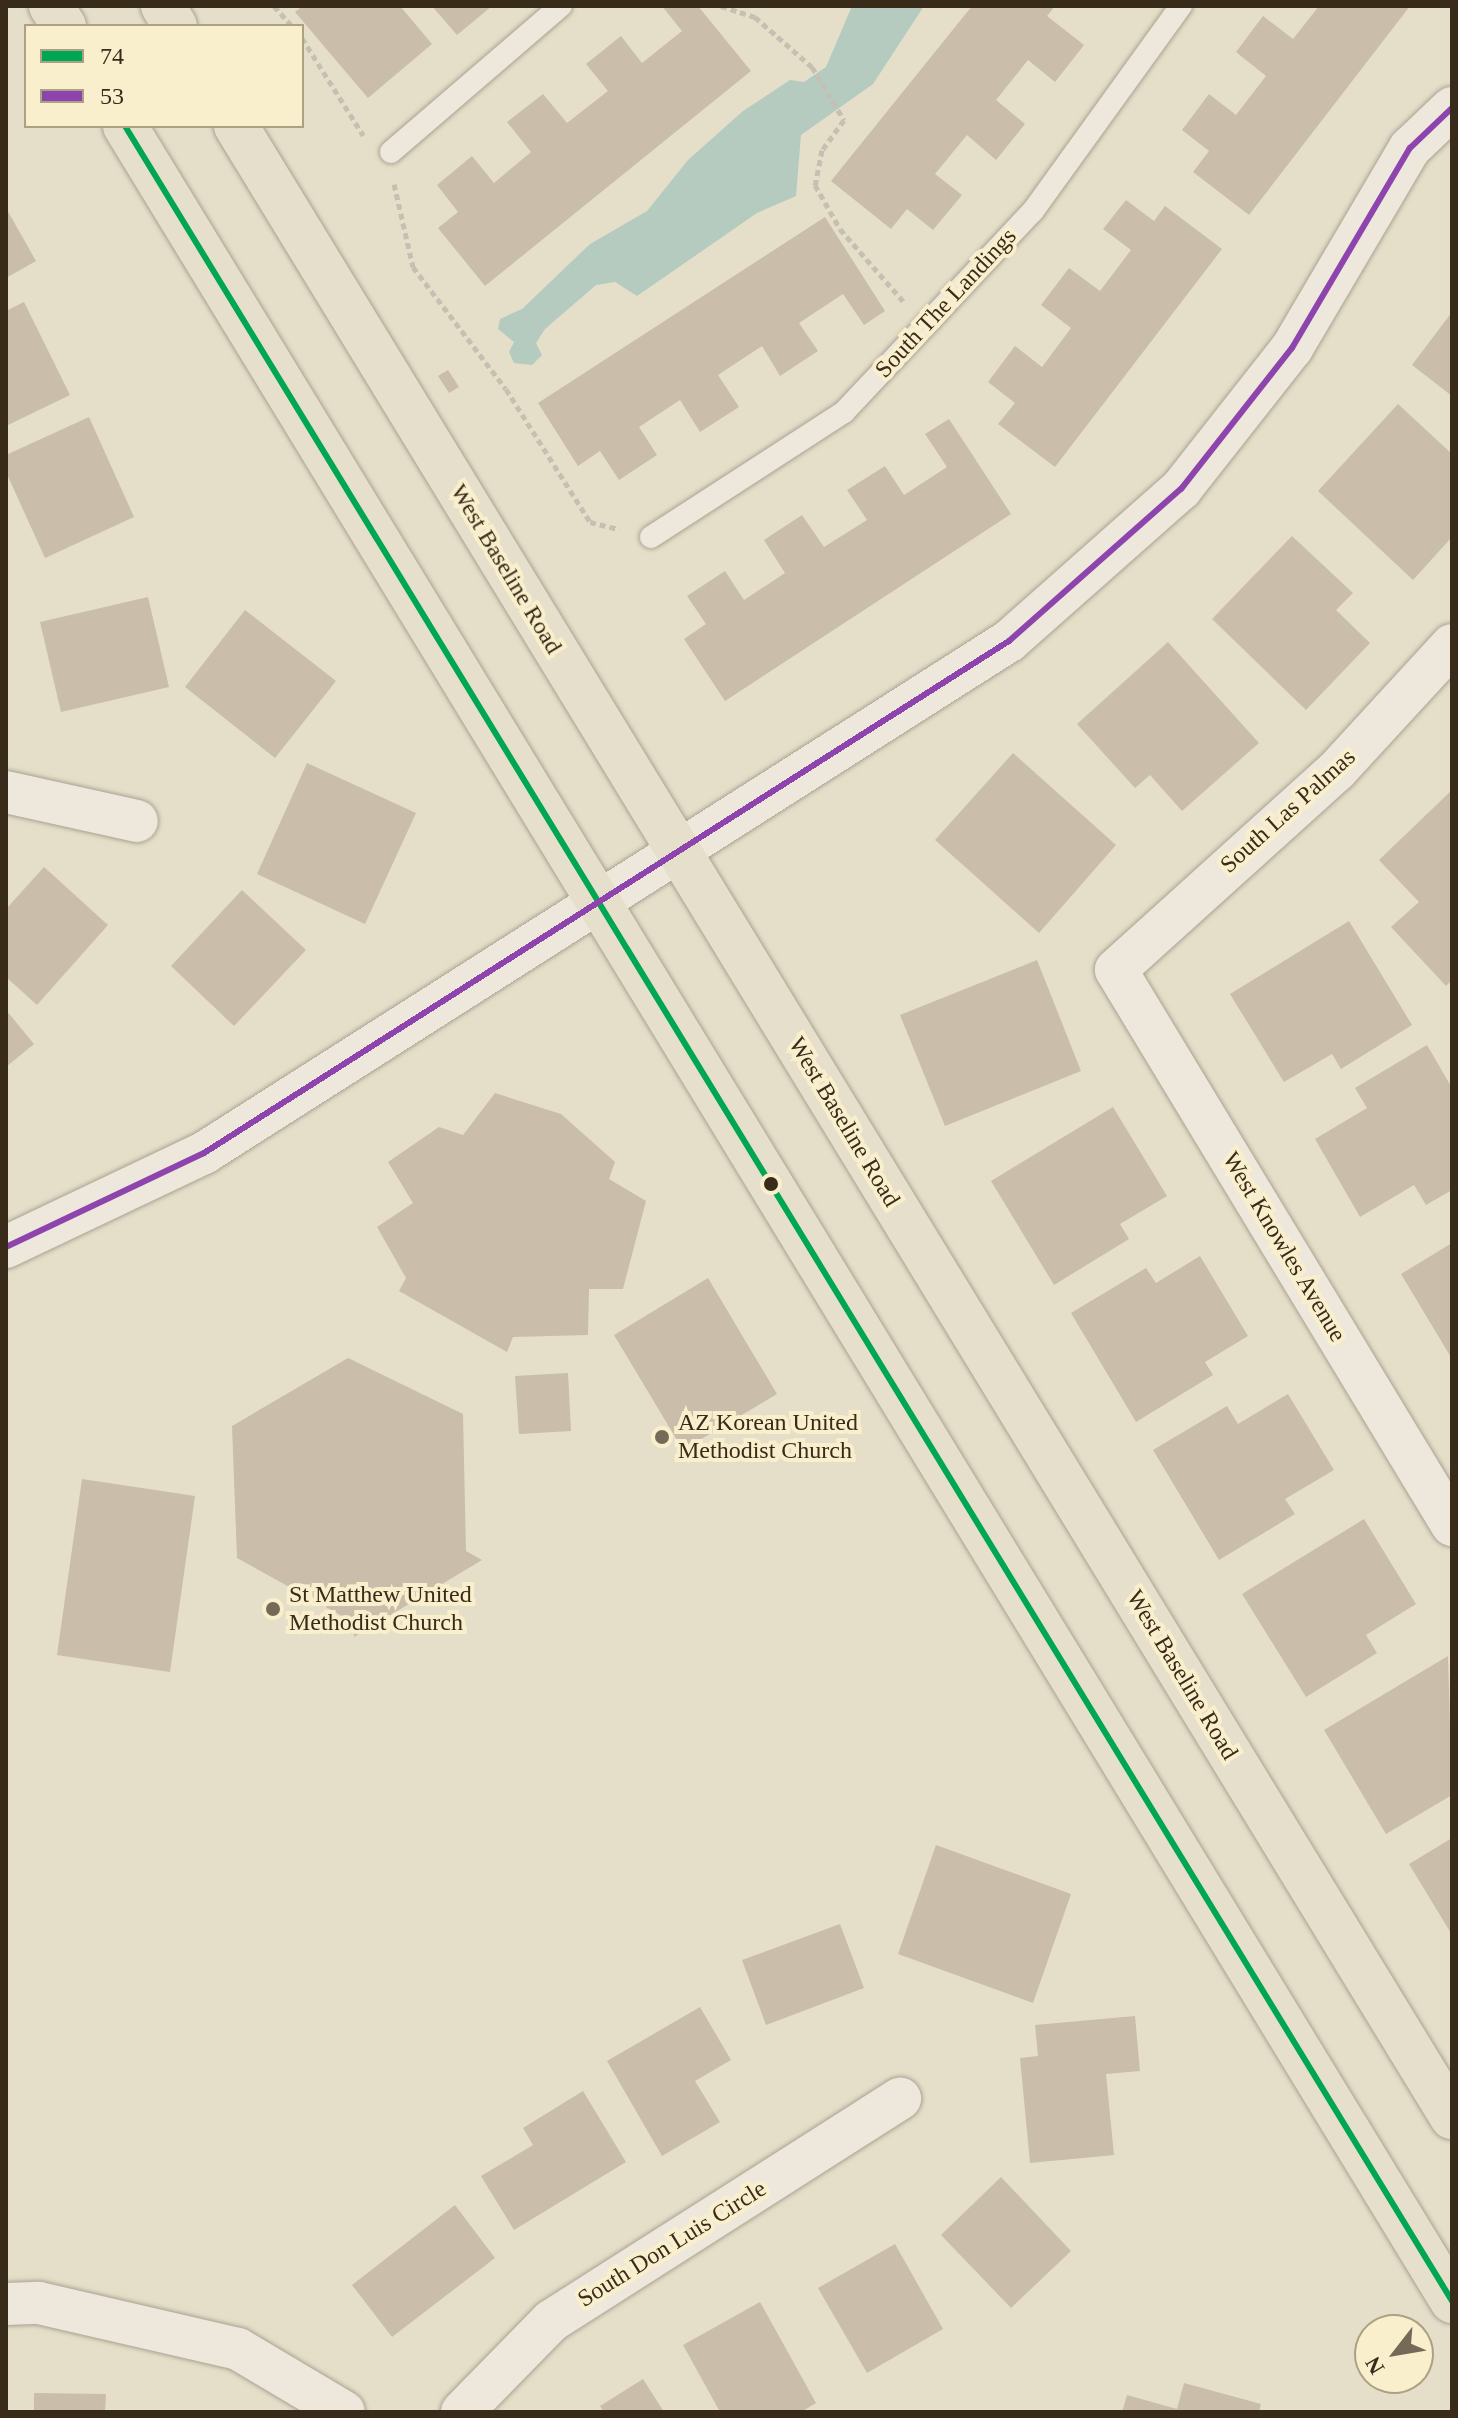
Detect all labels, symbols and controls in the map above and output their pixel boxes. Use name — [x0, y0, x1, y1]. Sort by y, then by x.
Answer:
legend — [24, 24, 304, 128]
text: 74 — [100, 43, 124, 69]
text: 53 — [100, 83, 124, 109]
street label: South The Landings — [869, 222, 1023, 384]
street label: West Baseline Road — [444, 479, 568, 659]
street label: South Las Palmas — [1214, 743, 1362, 879]
street label: West Baseline Road — [782, 1032, 906, 1212]
street label: West Knowles Avenue — [1216, 1146, 1352, 1348]
unlabelled marker — [763, 1176, 779, 1192]
place label: AZ Korean United Methodist Church — [678, 1409, 858, 1465]
marker: AZ Korean United Methodist Church — [653, 1428, 671, 1446]
place label: St Matthew United Methodist Church — [289, 1581, 472, 1637]
street label: West Baseline Road — [1120, 1585, 1244, 1765]
marker: St Matthew United Methodist Church — [264, 1600, 282, 1618]
street label: South Don Luis Circle — [573, 2174, 771, 2314]
north arrow — [1354, 2314, 1434, 2394]
text: N — [1360, 2352, 1390, 2379]

